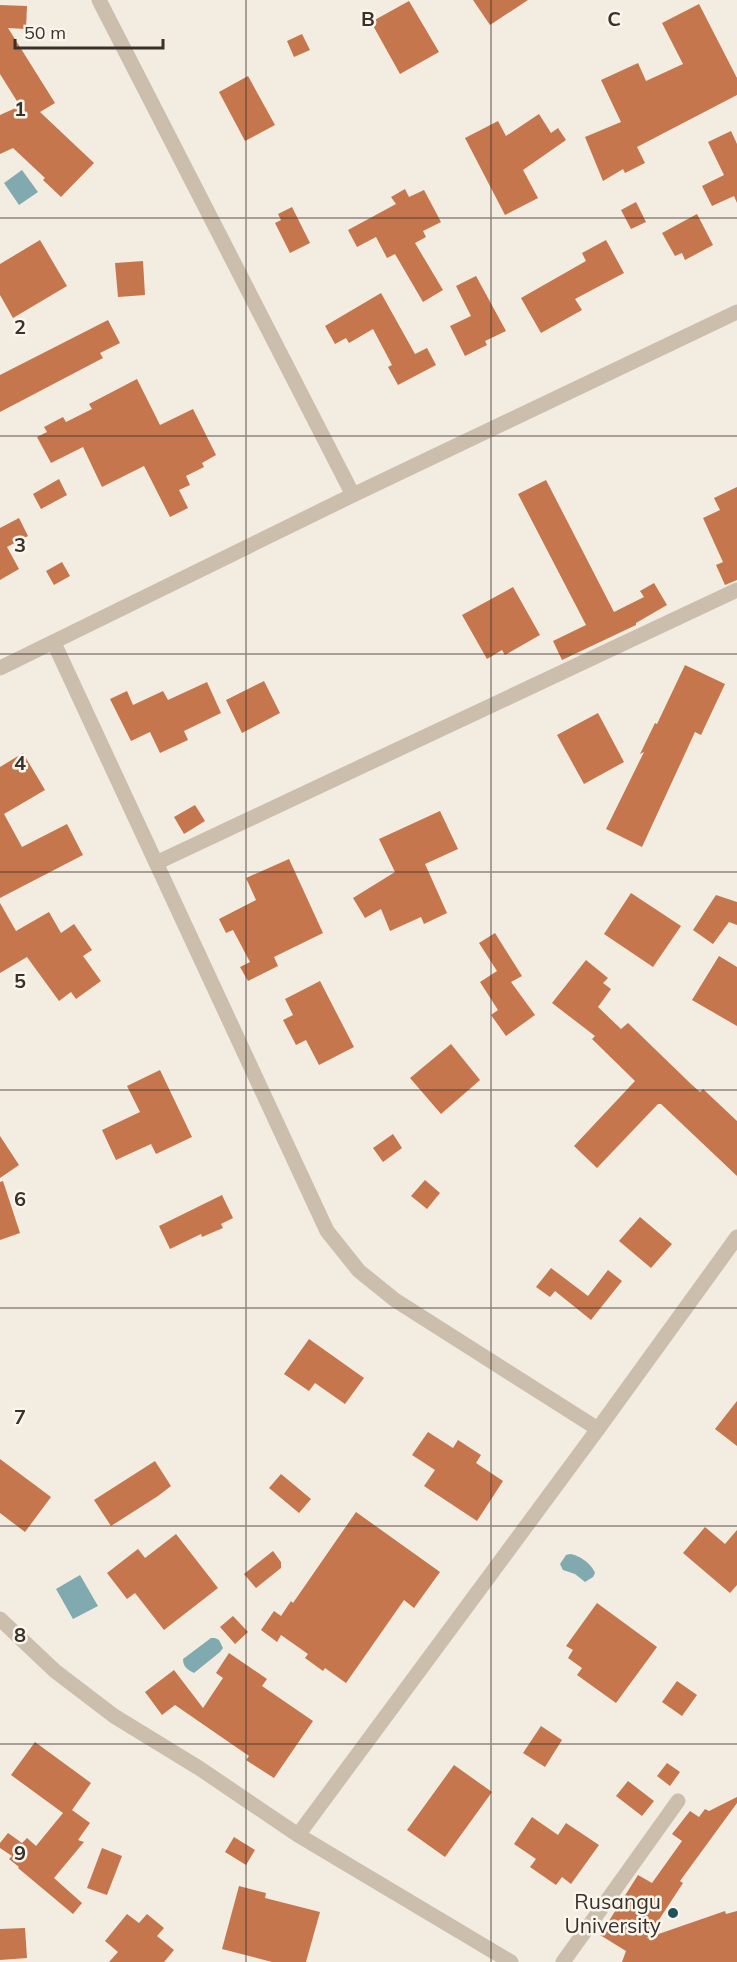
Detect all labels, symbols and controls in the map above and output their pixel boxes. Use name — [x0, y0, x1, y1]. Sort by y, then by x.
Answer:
text: B — [361, 6, 375, 31]
text: C — [607, 6, 621, 31]
scale bar — [15, 12, 164, 50]
text: 50 m — [24, 21, 66, 44]
text: 1 — [14, 96, 26, 121]
text: 2 — [14, 314, 26, 339]
text: 3 — [14, 532, 26, 557]
text: 4 — [14, 750, 26, 775]
text: 5 — [14, 968, 26, 993]
text: 6 — [14, 1186, 26, 1211]
text: 7 — [14, 1404, 26, 1429]
text: 8 — [14, 1622, 26, 1647]
text: 9 — [14, 1840, 26, 1865]
place label: Rusangu University — [564, 1888, 661, 1938]
marker: Rusangu University — [666, 1906, 680, 1920]

